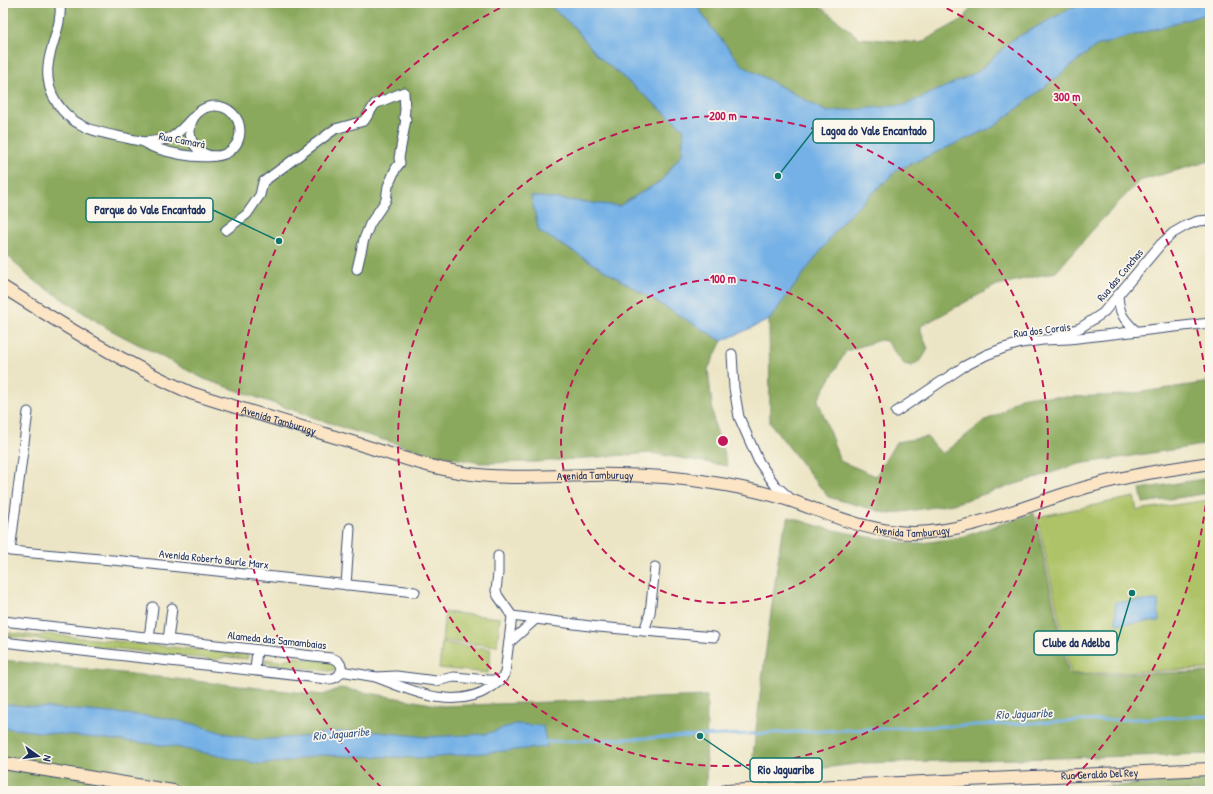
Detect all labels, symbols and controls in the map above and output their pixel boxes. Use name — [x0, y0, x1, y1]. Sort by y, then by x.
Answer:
text: 300 m — [1053, 88, 1081, 105]
text: 200 m — [709, 107, 737, 124]
callout: Lagoa do Vale Encantado — [813, 119, 934, 143]
text: Lagoa do Vale Encantado — [821, 122, 927, 140]
street label: Rua Camará — [158, 129, 207, 151]
callout: Parque do Vale Encantado — [86, 198, 213, 222]
text: Parque do Vale Encantado — [94, 201, 206, 219]
street label: Rua das Conchas — [1094, 246, 1146, 304]
text: 100 m — [710, 270, 736, 287]
street label: Rua dos Corais — [1013, 320, 1071, 340]
street label: Avenida Tamburugy — [240, 402, 318, 438]
centre of rings — [716, 434, 730, 448]
street label: Avenida Tamburugy — [557, 468, 634, 483]
street label: Avenida Tamburugy — [872, 521, 951, 540]
street label: Avenida Roberto Burle Marx — [159, 546, 270, 572]
street label: Alameda das Samambaias — [227, 628, 327, 652]
callout: Clube da Adelba — [1034, 631, 1117, 655]
text: Clube da Adelba — [1042, 634, 1110, 651]
water label: Rio Jaguaribe — [995, 704, 1054, 723]
water label: Rio Jaguaribe — [312, 722, 371, 744]
north arrow — [18, 736, 58, 776]
text: N — [40, 754, 55, 763]
callout: Rio Jaguaribe — [750, 758, 822, 782]
text: Rio Jaguaribe — [758, 761, 815, 779]
street label: Rua Geraldo Del'Rey — [1061, 765, 1139, 783]

